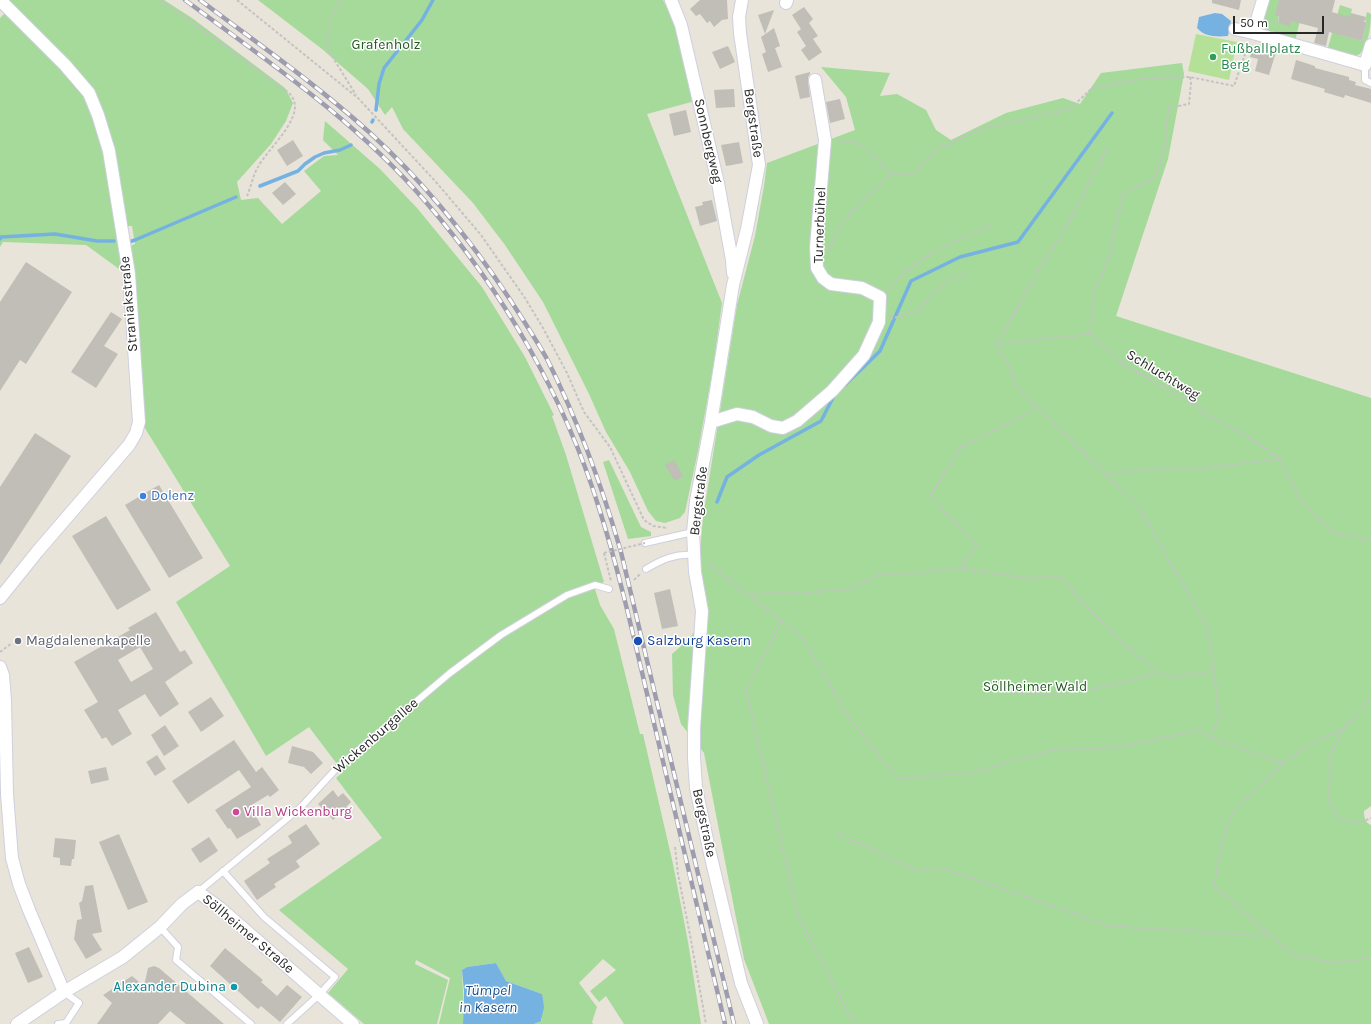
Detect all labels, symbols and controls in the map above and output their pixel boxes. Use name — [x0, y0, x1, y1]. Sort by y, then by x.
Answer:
scale bar — [1235, 8, 1326, 34]
text: 50 m — [1240, 16, 1268, 30]
park label: Grafenholz — [352, 37, 420, 53]
place label: Fußballplatz Berg — [1221, 41, 1301, 74]
marker: Fußballplatz Berg — [1208, 52, 1218, 62]
street label: Bergstraße — [740, 87, 766, 159]
street label: Sonnbergweg — [690, 97, 726, 185]
street label: Turnerbühel — [810, 186, 830, 264]
street label: Straniakstraße — [116, 256, 142, 352]
street label: Schluchtweg — [1123, 347, 1203, 403]
street label: Bergstraße — [686, 465, 712, 537]
place label: Dolenz — [151, 488, 194, 504]
marker: Dolenz — [138, 491, 148, 501]
place label: Magdalenenkapelle — [26, 633, 151, 649]
place label: Salzburg Kasern — [647, 633, 751, 649]
marker: Salzburg Kasern — [632, 635, 644, 647]
marker: Magdalenenkapelle — [13, 636, 23, 646]
park label: Söllheimer Wald — [983, 679, 1087, 695]
street label: Wickenburgallee — [330, 695, 422, 777]
street label: Bergstraße — [689, 787, 719, 859]
place label: Villa Wickenburg — [244, 804, 352, 820]
marker: Villa Wickenburg — [231, 807, 241, 817]
street label: Söllheimer Straße — [199, 891, 297, 977]
place label: Alexander Dubina — [113, 979, 226, 995]
marker: Alexander Dubina — [229, 982, 239, 992]
water label: Tümpel in Kasern — [459, 982, 517, 1017]

